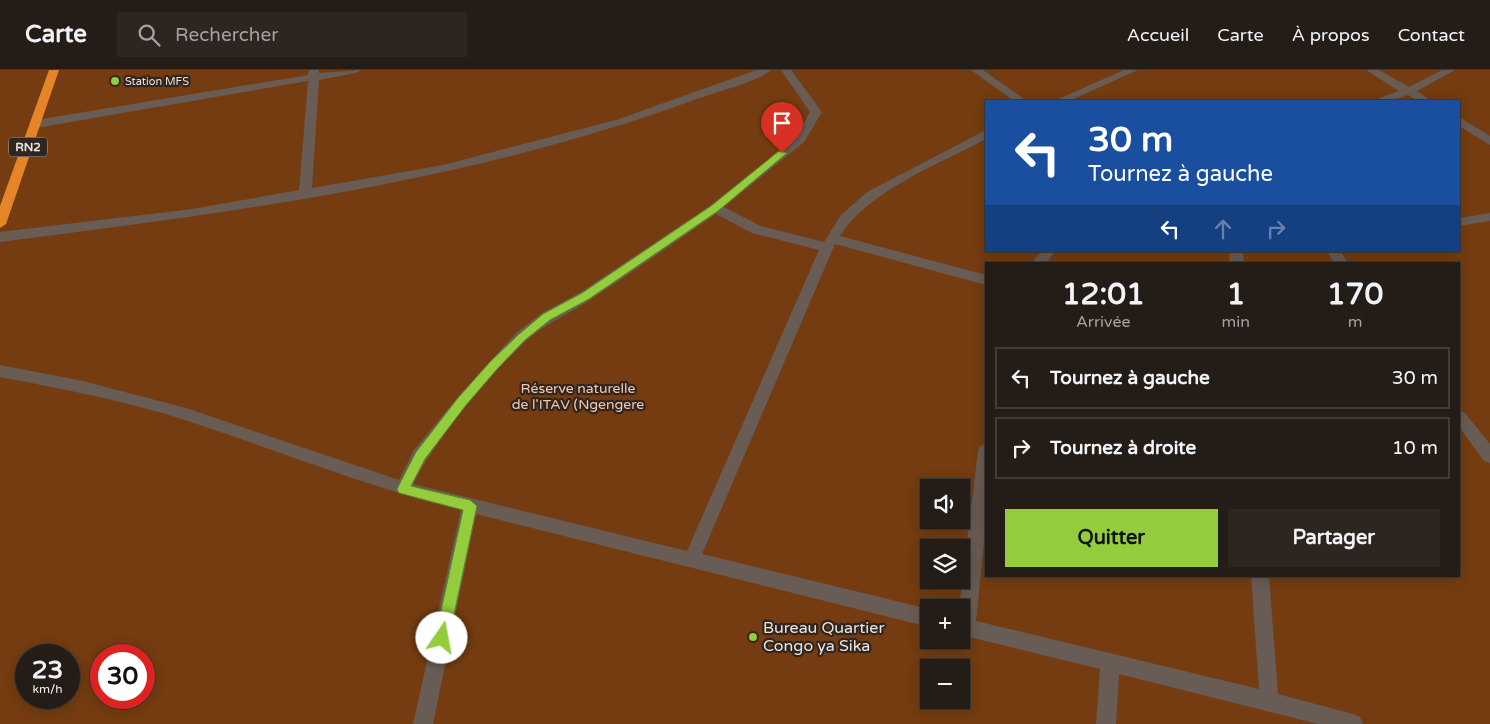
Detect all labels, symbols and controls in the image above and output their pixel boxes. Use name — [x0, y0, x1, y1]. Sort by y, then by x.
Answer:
search box — [117, 12, 467, 57]
text: Carte — [25, 20, 87, 49]
icon: search — [135, 21, 163, 49]
text: Rechercher — [175, 24, 278, 46]
text: Accueil — [1127, 24, 1189, 46]
text: Carte — [1217, 24, 1264, 46]
text: À propos — [1292, 24, 1370, 46]
text: Contact — [1398, 24, 1465, 46]
marker: Station MFS — [109, 75, 121, 87]
place label: Station MFS — [125, 75, 189, 88]
pin — [761, 102, 803, 153]
icon: arrive — [768, 109, 796, 137]
text: 30 m — [1088, 119, 1173, 161]
icon: left — [1005, 120, 1070, 185]
road number: RN2 — [9, 138, 47, 156]
text: Tournez à gauche — [1088, 161, 1273, 187]
icon: left — [1156, 215, 1184, 243]
icon: ahead — [1209, 215, 1237, 243]
icon: right — [1262, 215, 1290, 243]
text: 12:01 — [1062, 276, 1145, 313]
text: 1 — [1226, 276, 1245, 313]
text: 170 — [1327, 276, 1383, 313]
text: Arrivée — [1076, 312, 1131, 332]
text: min — [1222, 312, 1250, 332]
text: m — [1348, 312, 1362, 332]
icon: left — [1007, 364, 1035, 392]
text: Tournez à gauche — [1050, 367, 1210, 389]
text: 30 m — [1392, 367, 1438, 389]
park label: Réserve naturelle de l'ITAV (Ngengere — [512, 380, 644, 413]
icon: right — [1007, 434, 1035, 462]
text: Tournez à droite — [1050, 437, 1196, 459]
text: 10 m — [1392, 437, 1438, 459]
map controls — [920, 479, 970, 709]
button: sound — [920, 479, 970, 529]
button: Quitter — [1005, 509, 1218, 567]
button: Partager — [1228, 509, 1440, 567]
button: layers — [920, 539, 970, 589]
button: + — [920, 599, 970, 649]
position arrow — [415, 611, 467, 663]
place label: Bureau Quartier Congo ya Sika — [763, 618, 885, 656]
marker: Bureau Quartier Congo ya Sika — [747, 631, 759, 643]
speed limit sign: 30 — [90, 644, 155, 709]
text: 23 — [32, 655, 63, 685]
button: − — [920, 659, 970, 709]
text: km/h — [32, 682, 63, 696]

